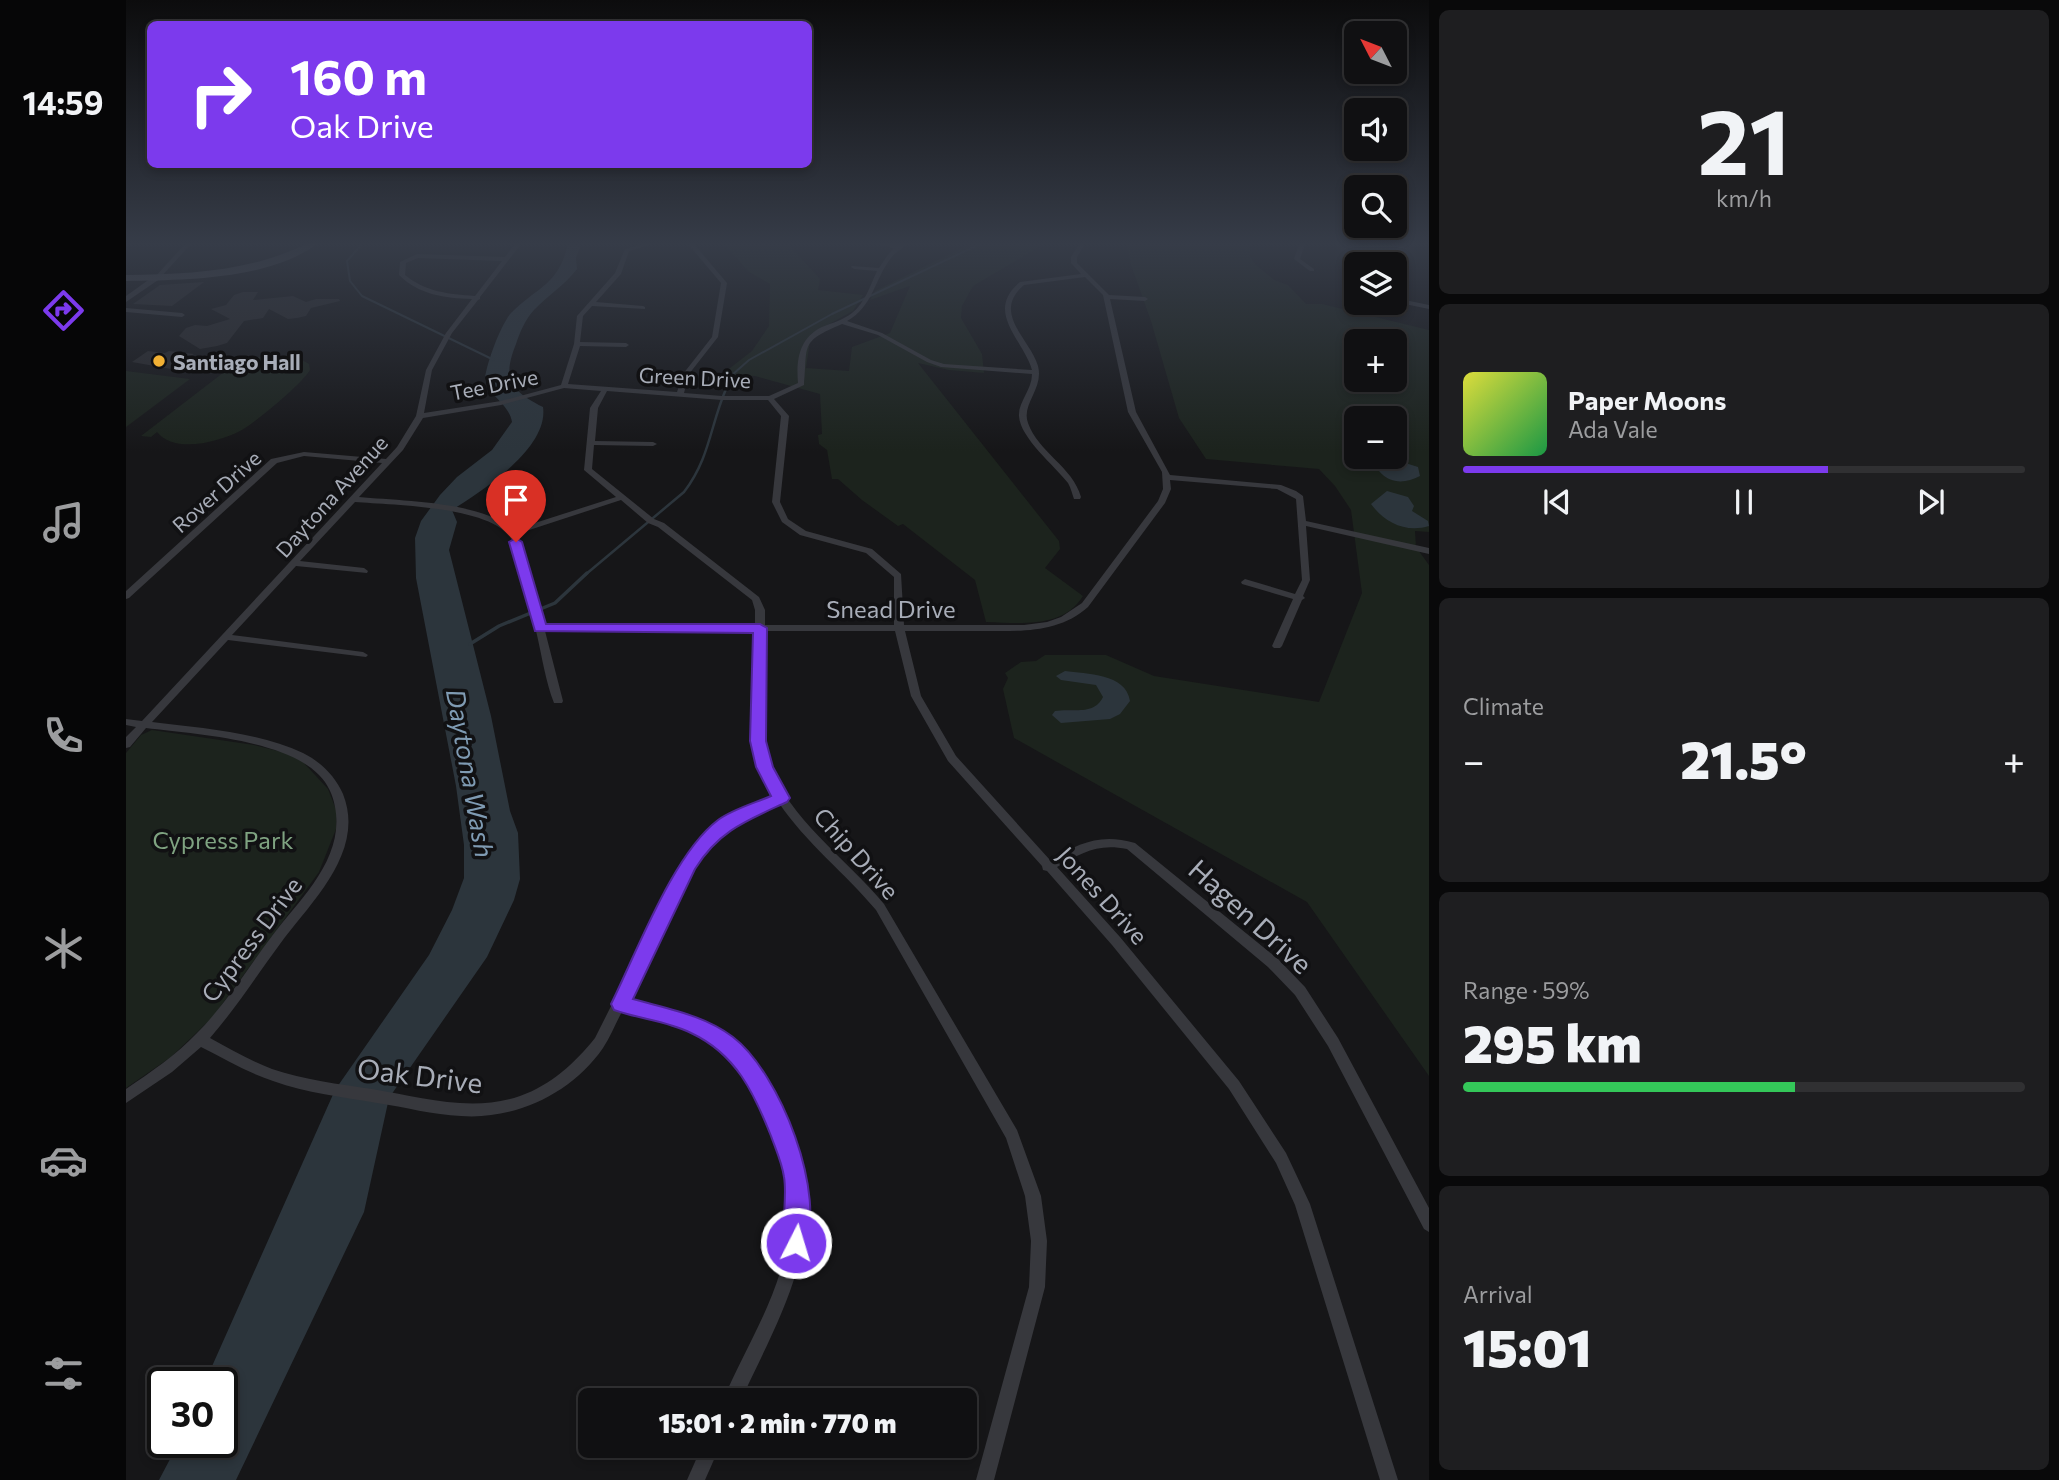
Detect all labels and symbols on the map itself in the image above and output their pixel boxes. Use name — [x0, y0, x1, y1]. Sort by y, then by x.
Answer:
north arrow — [1344, 21, 1407, 84]
place label: Santiago Hall — [173, 349, 301, 374]
marker: Santiago Hall — [151, 353, 167, 369]
street label: Green Drive — [638, 362, 752, 392]
street label: Tee Drive — [448, 363, 540, 405]
street label: Daytona Avenue — [270, 430, 392, 562]
street label: Rover Drive — [167, 445, 265, 537]
pin — [486, 470, 546, 542]
street label: Snead Drive — [826, 594, 956, 623]
water label: Daytona Wash — [441, 686, 501, 860]
street label: Chip Drive — [808, 801, 906, 905]
park label: Cypress Park — [152, 825, 294, 854]
street label: Jones Drive — [1052, 840, 1154, 950]
street label: Hagen Drive — [1182, 852, 1320, 980]
street label: Cypress Drive — [195, 871, 307, 1007]
street label: Oak Drive — [356, 1050, 484, 1100]
position arrow — [759, 1206, 833, 1280]
speed limit sign: 30 — [147, 1367, 238, 1458]

